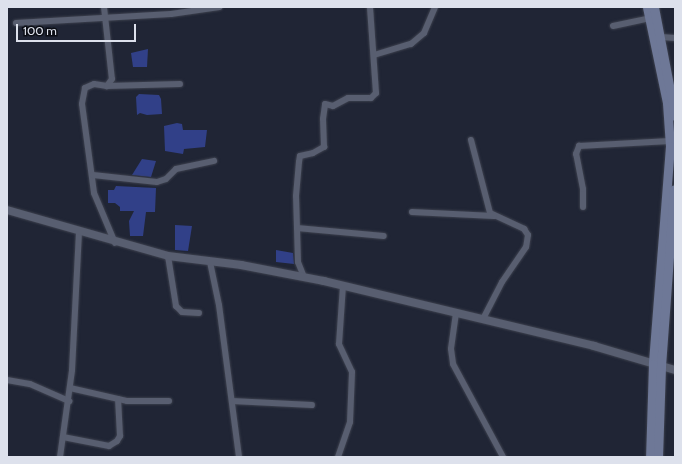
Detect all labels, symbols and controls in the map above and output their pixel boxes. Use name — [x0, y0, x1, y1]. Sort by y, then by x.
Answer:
scale bar — [18, 16, 138, 42]
text: 100 m — [23, 23, 57, 38]

